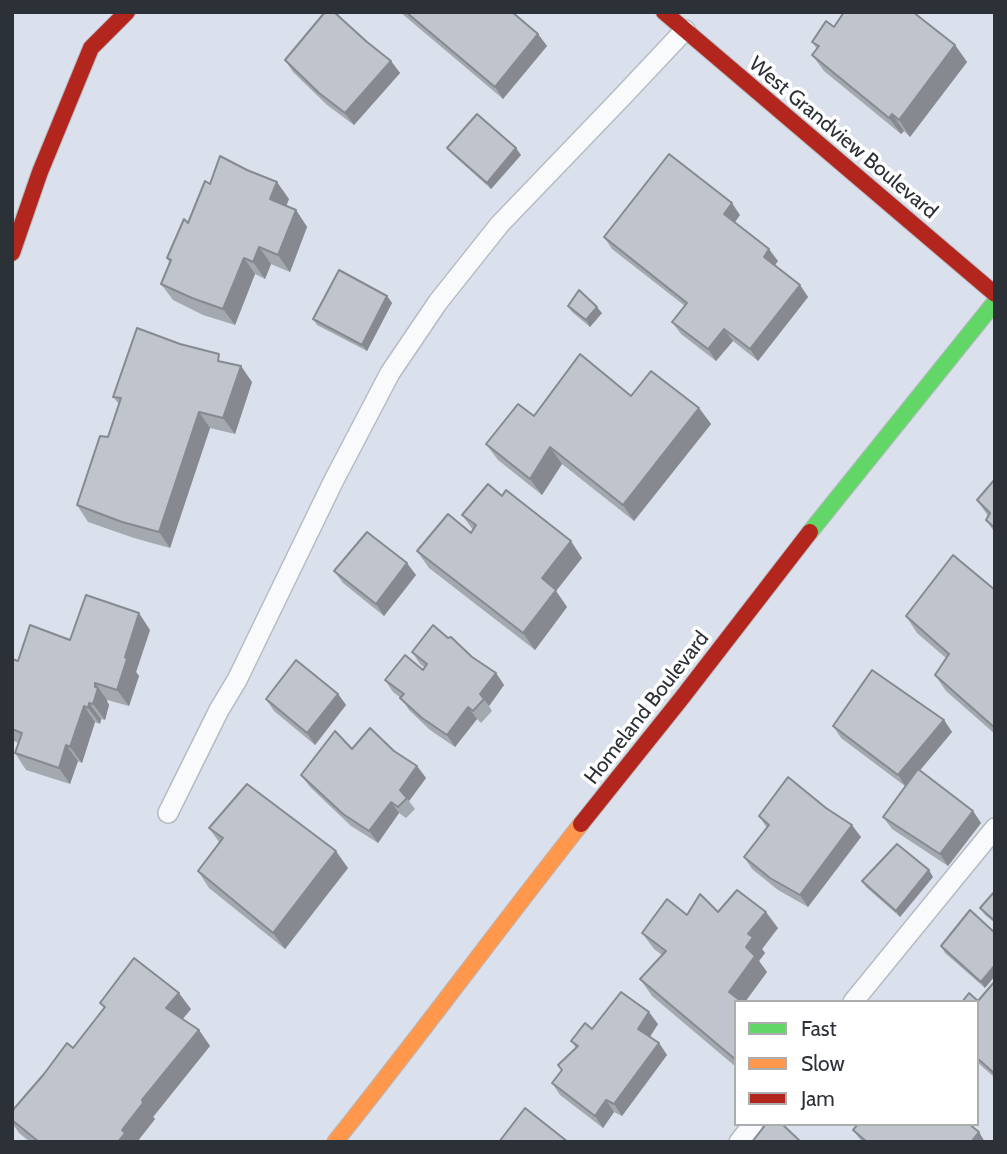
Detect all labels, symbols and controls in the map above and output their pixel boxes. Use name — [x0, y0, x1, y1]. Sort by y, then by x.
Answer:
street label: West Grandview Boulevard — [743, 52, 943, 224]
street label: Homeland Boulevard — [579, 626, 715, 790]
legend — [734, 1000, 979, 1126]
text: Fast — [801, 1016, 837, 1041]
text: Slow — [801, 1051, 845, 1076]
text: Jam — [801, 1086, 835, 1111]

